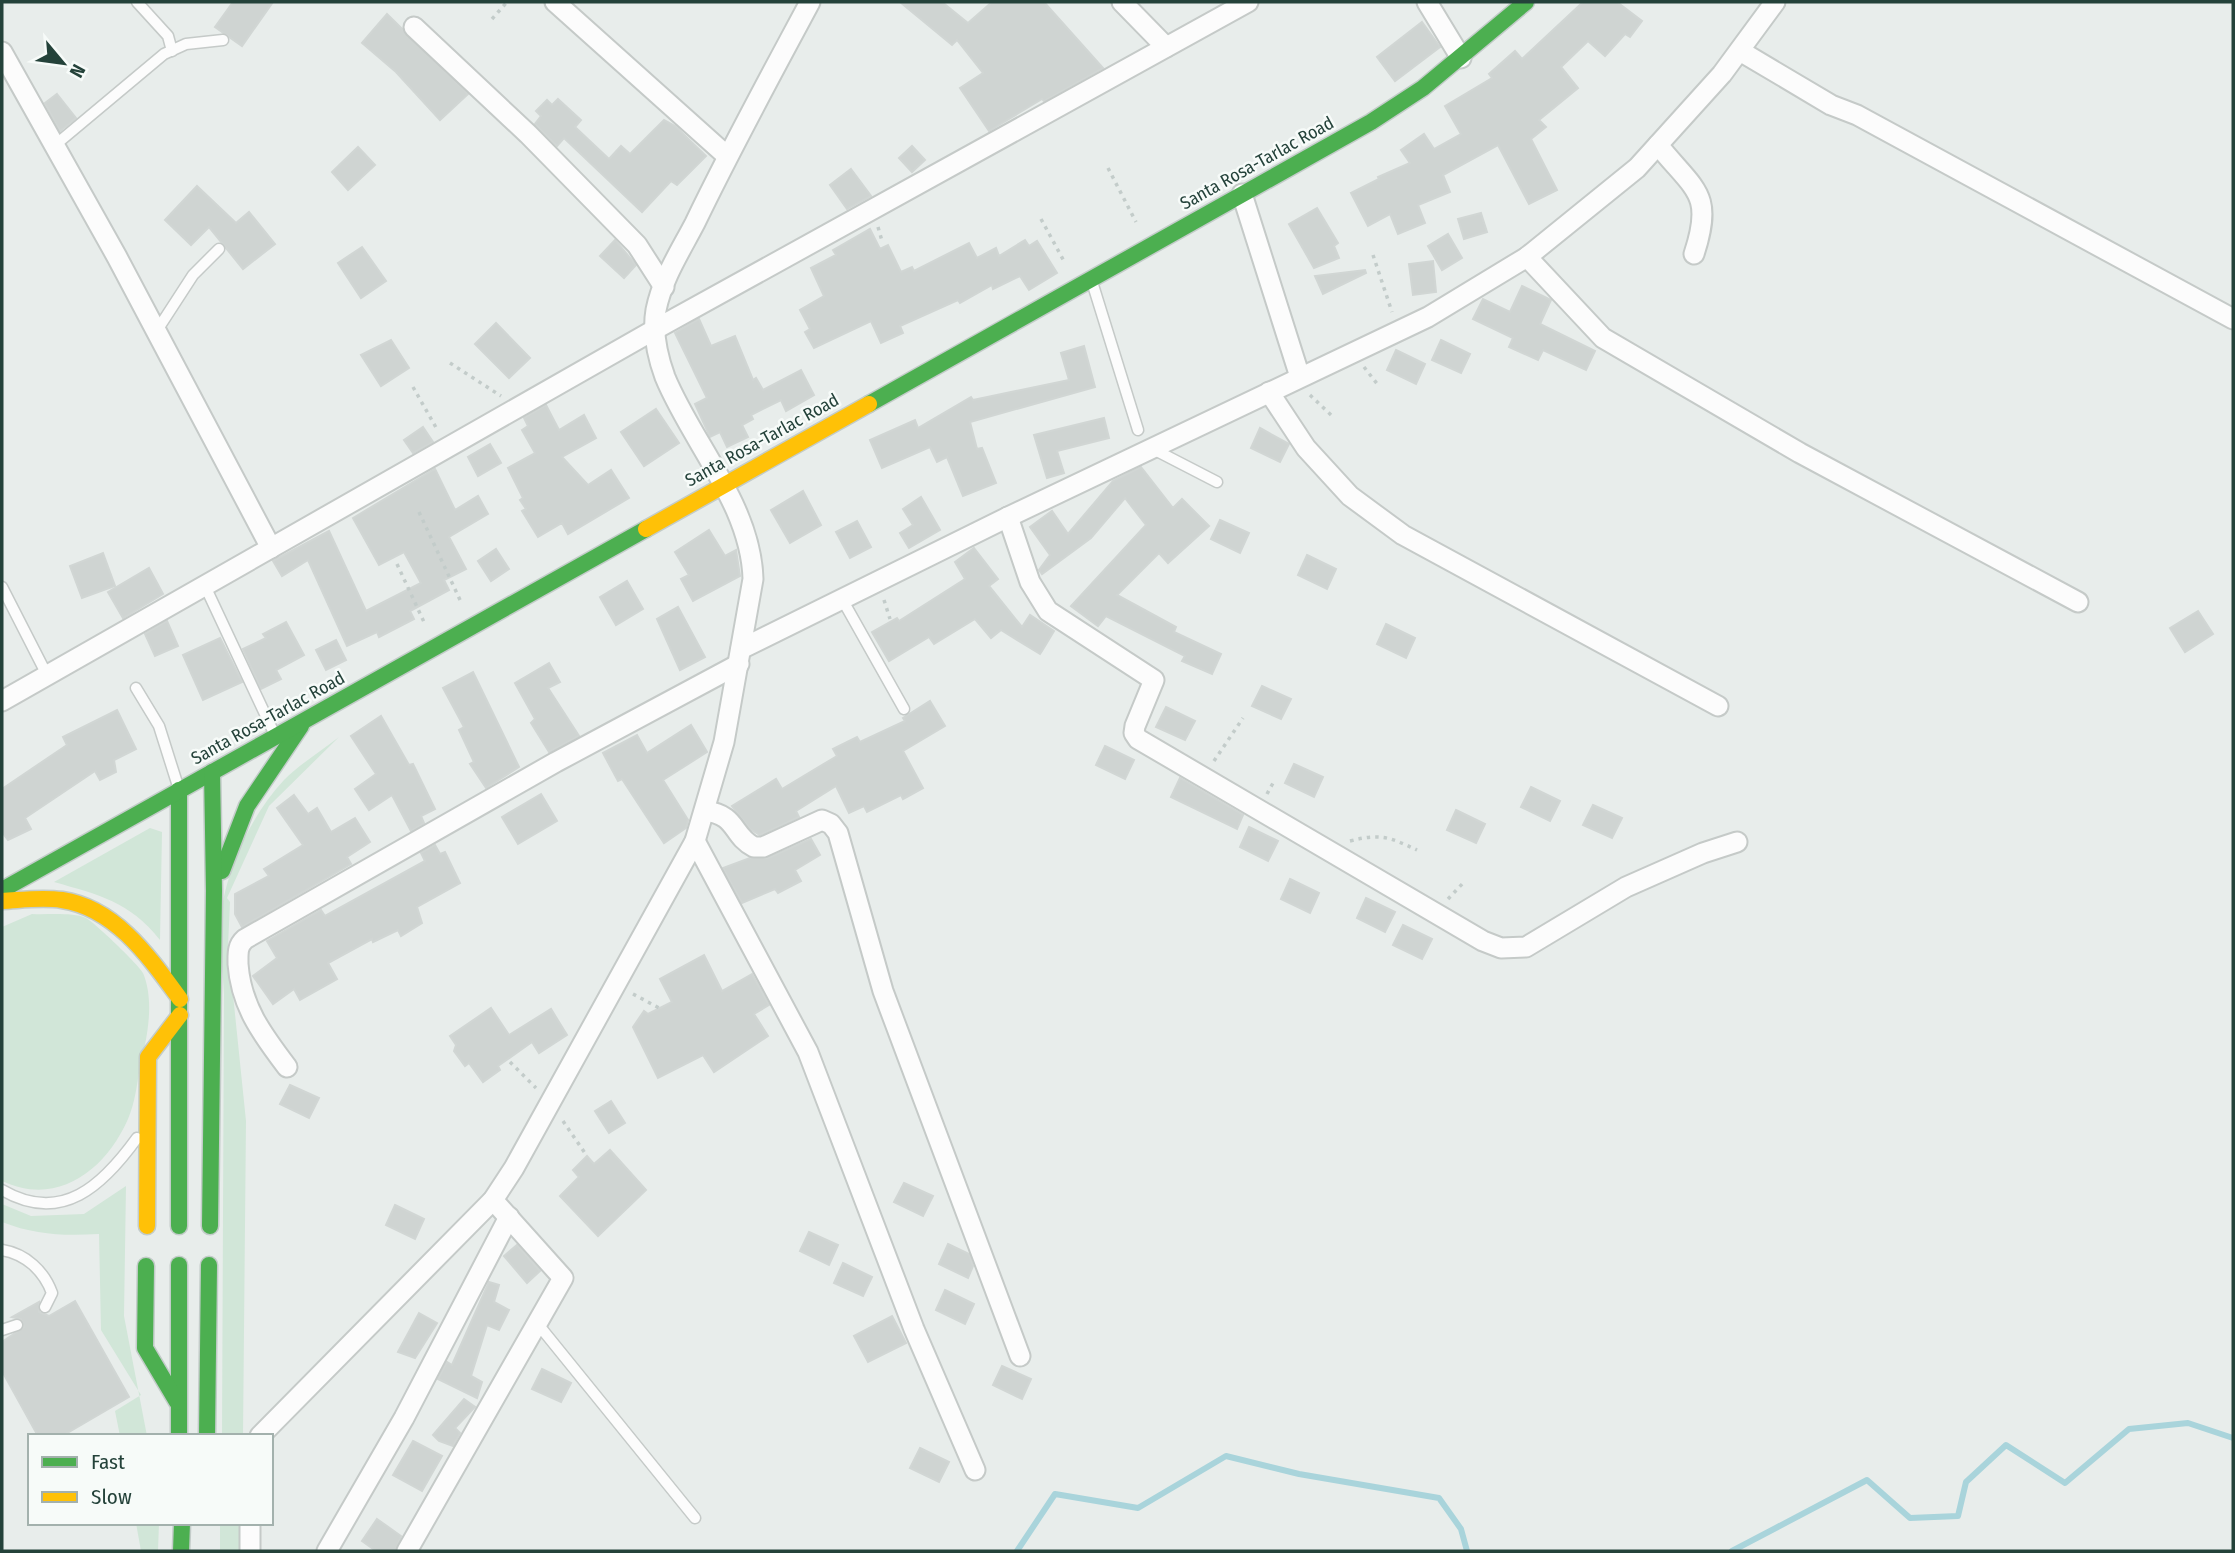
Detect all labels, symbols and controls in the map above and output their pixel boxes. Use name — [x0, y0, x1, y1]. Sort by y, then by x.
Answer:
north arrow — [28, 28, 98, 98]
text: N — [65, 60, 90, 82]
street label: Santa Rosa-Tarlac Road — [1176, 112, 1338, 214]
street label: Santa Rosa-Tarlac Road — [681, 389, 843, 491]
street label: Santa Rosa-Tarlac Road — [187, 667, 349, 769]
legend — [28, 1434, 273, 1525]
text: Fast — [91, 1449, 125, 1475]
text: Slow — [91, 1484, 132, 1510]

